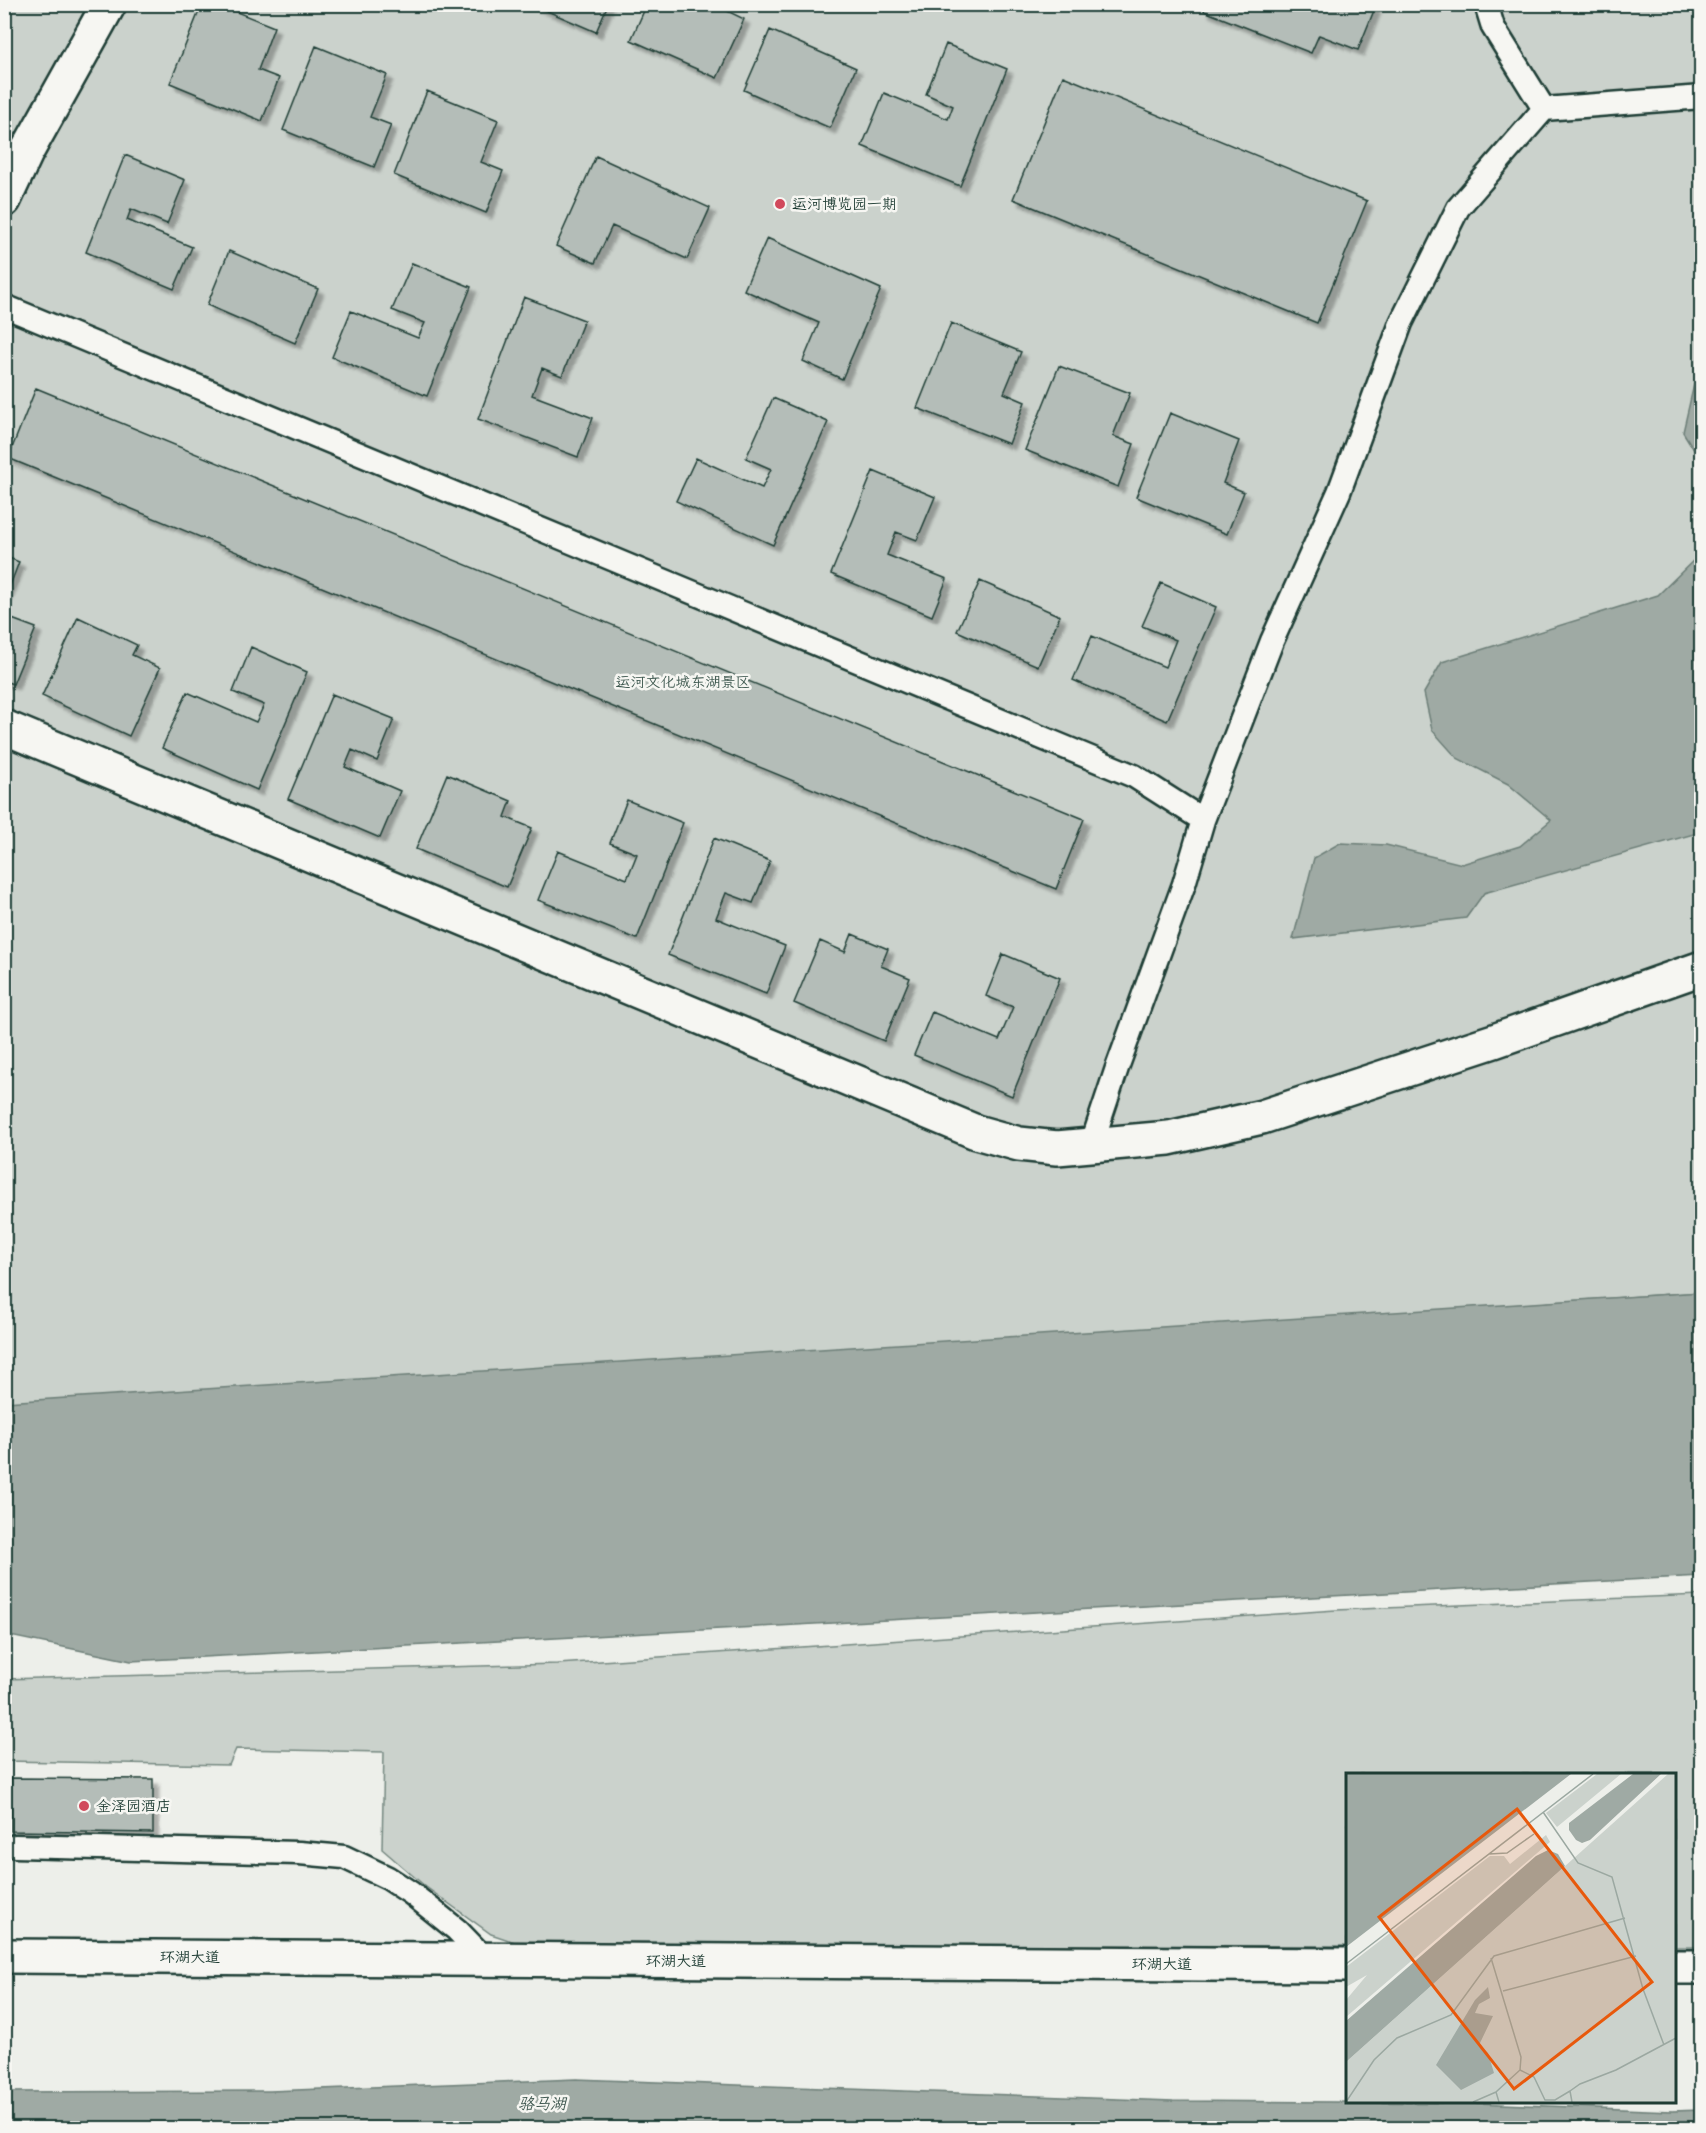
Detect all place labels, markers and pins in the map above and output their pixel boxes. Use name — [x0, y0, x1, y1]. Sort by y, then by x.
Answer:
place label: 运河博览园一期 — [792, 195, 897, 214]
marker: 运河博览园一期 — [773, 197, 787, 211]
place label: 金泽园酒店 — [96, 1797, 171, 1816]
marker: 金泽园酒店 — [77, 1799, 91, 1813]

